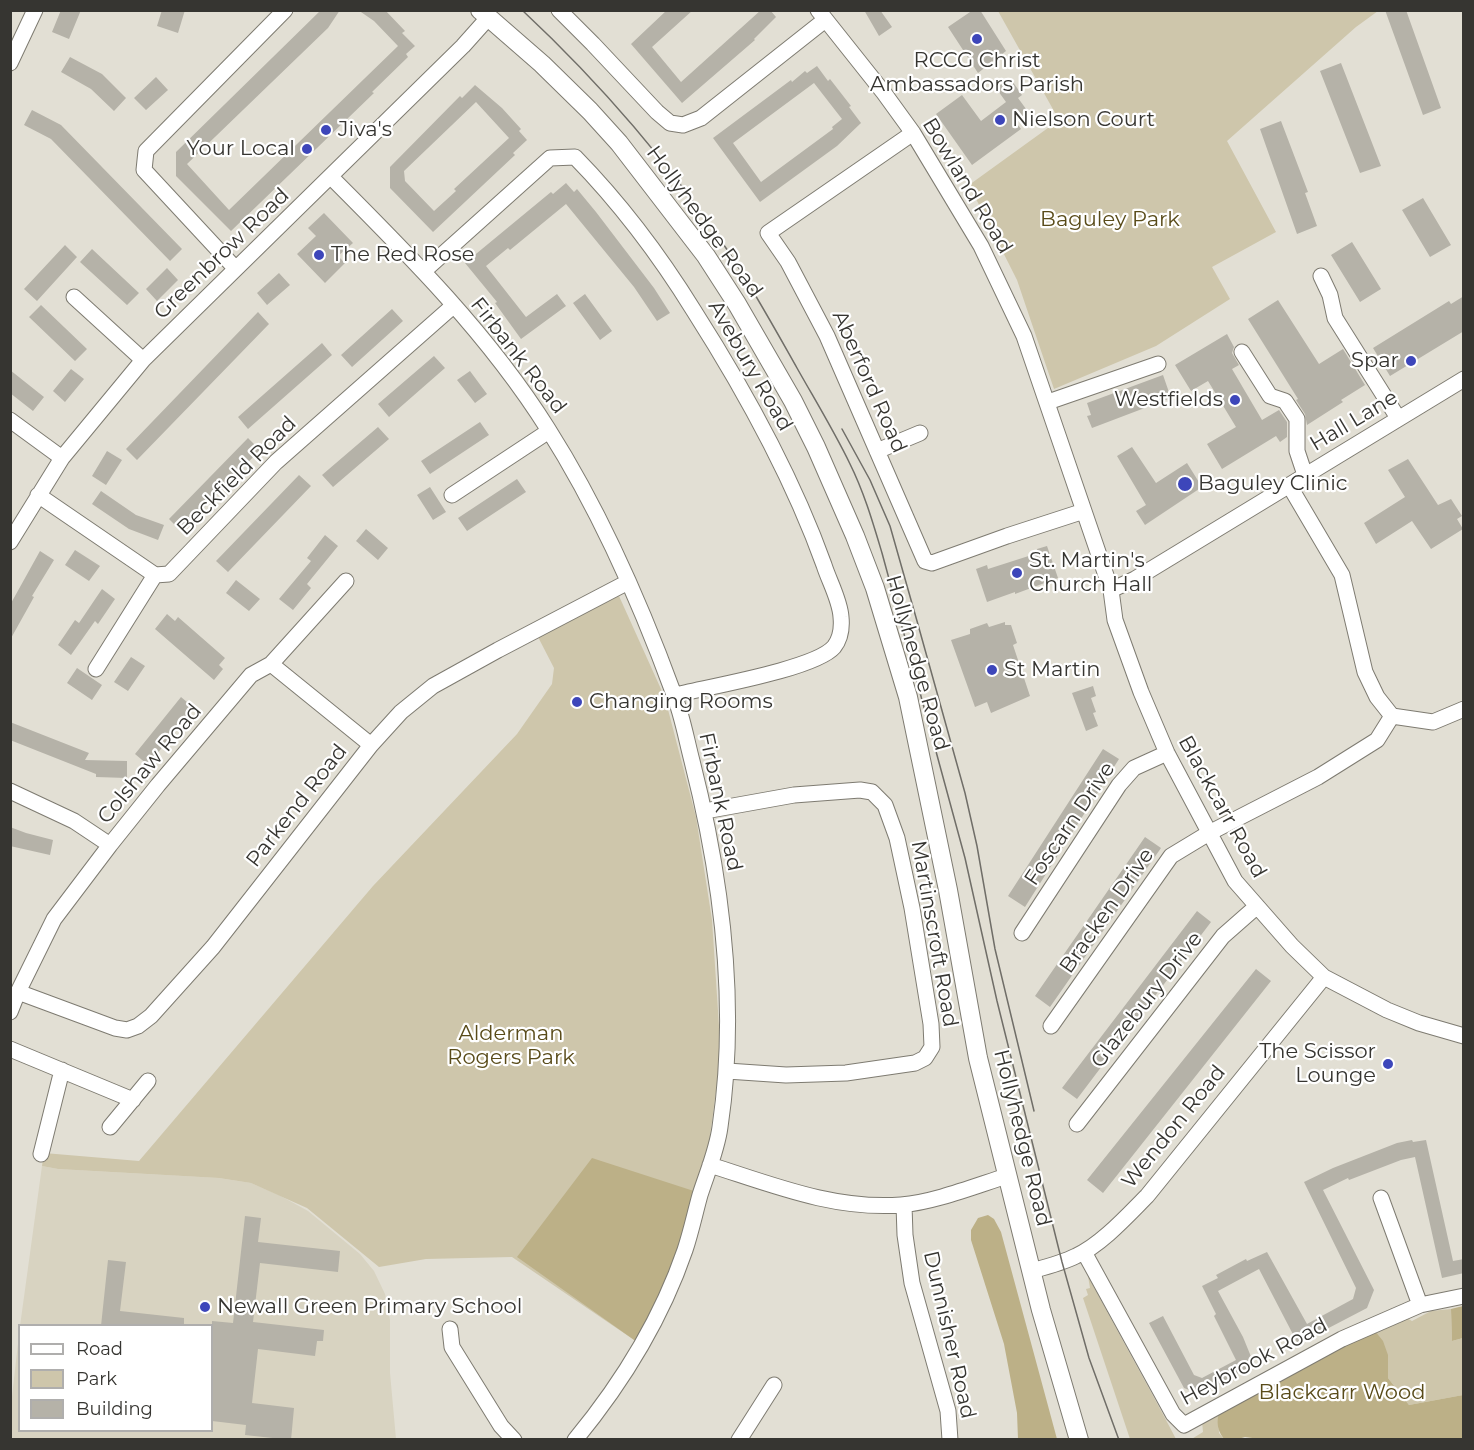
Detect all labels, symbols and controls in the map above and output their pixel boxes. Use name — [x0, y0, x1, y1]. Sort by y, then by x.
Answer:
marker: RCCG Christ Ambassadors Parish — [970, 32, 984, 46]
place label: RCCG Christ Ambassadors Parish — [870, 48, 1084, 98]
place label: Nielson Court — [1012, 107, 1155, 133]
street label: Bowland Road — [917, 113, 1017, 259]
marker: Nielson Court — [993, 113, 1007, 127]
place label: Jiva's — [338, 117, 392, 143]
marker: Jiva's — [319, 123, 333, 137]
place label: Your Local — [186, 136, 295, 162]
street label: Hollyhedge Road — [640, 141, 768, 303]
marker: Your Local — [300, 142, 314, 156]
street label: Greenbrow Road — [149, 183, 295, 325]
park label: Baguley Park — [1040, 207, 1180, 233]
place label: The Red Rose — [331, 242, 474, 268]
marker: The Red Rose — [312, 248, 326, 262]
street label: Firbank Road — [465, 293, 571, 419]
street label: Avebury Road — [702, 296, 798, 436]
street label: Aberford Road — [826, 307, 912, 457]
place label: Spar — [1351, 348, 1399, 374]
marker: Spar — [1404, 354, 1418, 368]
street label: Hall Lane — [1306, 385, 1402, 457]
place label: Westfields — [1114, 387, 1223, 413]
marker: Westfields — [1228, 393, 1242, 407]
street label: Beckfield Road — [172, 411, 302, 541]
place label: Baguley Clinic — [1198, 471, 1348, 497]
marker: Baguley Clinic — [1176, 475, 1194, 493]
place label: St. Martin's Church Hall — [1029, 548, 1152, 598]
marker: St. Martin's Church Hall — [1010, 566, 1024, 580]
street label: Hollyhedge Road — [880, 572, 954, 754]
place label: St Martin — [1004, 657, 1100, 683]
marker: St Martin — [985, 663, 999, 677]
place label: Changing Rooms — [589, 689, 773, 715]
marker: Changing Rooms — [570, 695, 584, 709]
street label: Colshaw Road — [93, 699, 207, 829]
street label: Firbank Road — [693, 730, 747, 874]
street label: Blackcarr Road — [1172, 731, 1272, 883]
street label: Parkend Road — [241, 740, 353, 872]
street label: Foscarn Drive — [1019, 757, 1121, 891]
street label: Martinscroft Road — [905, 839, 963, 1029]
street label: Bracken Drive — [1055, 844, 1159, 978]
street label: Glazebury Drive — [1086, 927, 1208, 1073]
park label: Alderman Rogers Park — [447, 1021, 575, 1071]
place label: The Scissor Lounge — [1259, 1039, 1376, 1089]
street label: Hollyhedge Road — [988, 1047, 1056, 1229]
marker: The Scissor Lounge — [1381, 1057, 1395, 1071]
street label: Wendon Road — [1117, 1060, 1231, 1194]
street label: Dunnisher Road — [917, 1249, 981, 1421]
place label: Newall Green Primary School — [217, 1294, 522, 1320]
marker: Newall Green Primary School — [198, 1300, 212, 1314]
street label: Heybrook Road — [1176, 1313, 1332, 1411]
legend — [18, 1324, 213, 1432]
text: Road — [76, 1338, 123, 1360]
text: Park — [76, 1368, 117, 1390]
park label: Blackcarr Wood — [1259, 1380, 1425, 1406]
text: Building — [76, 1398, 153, 1420]

